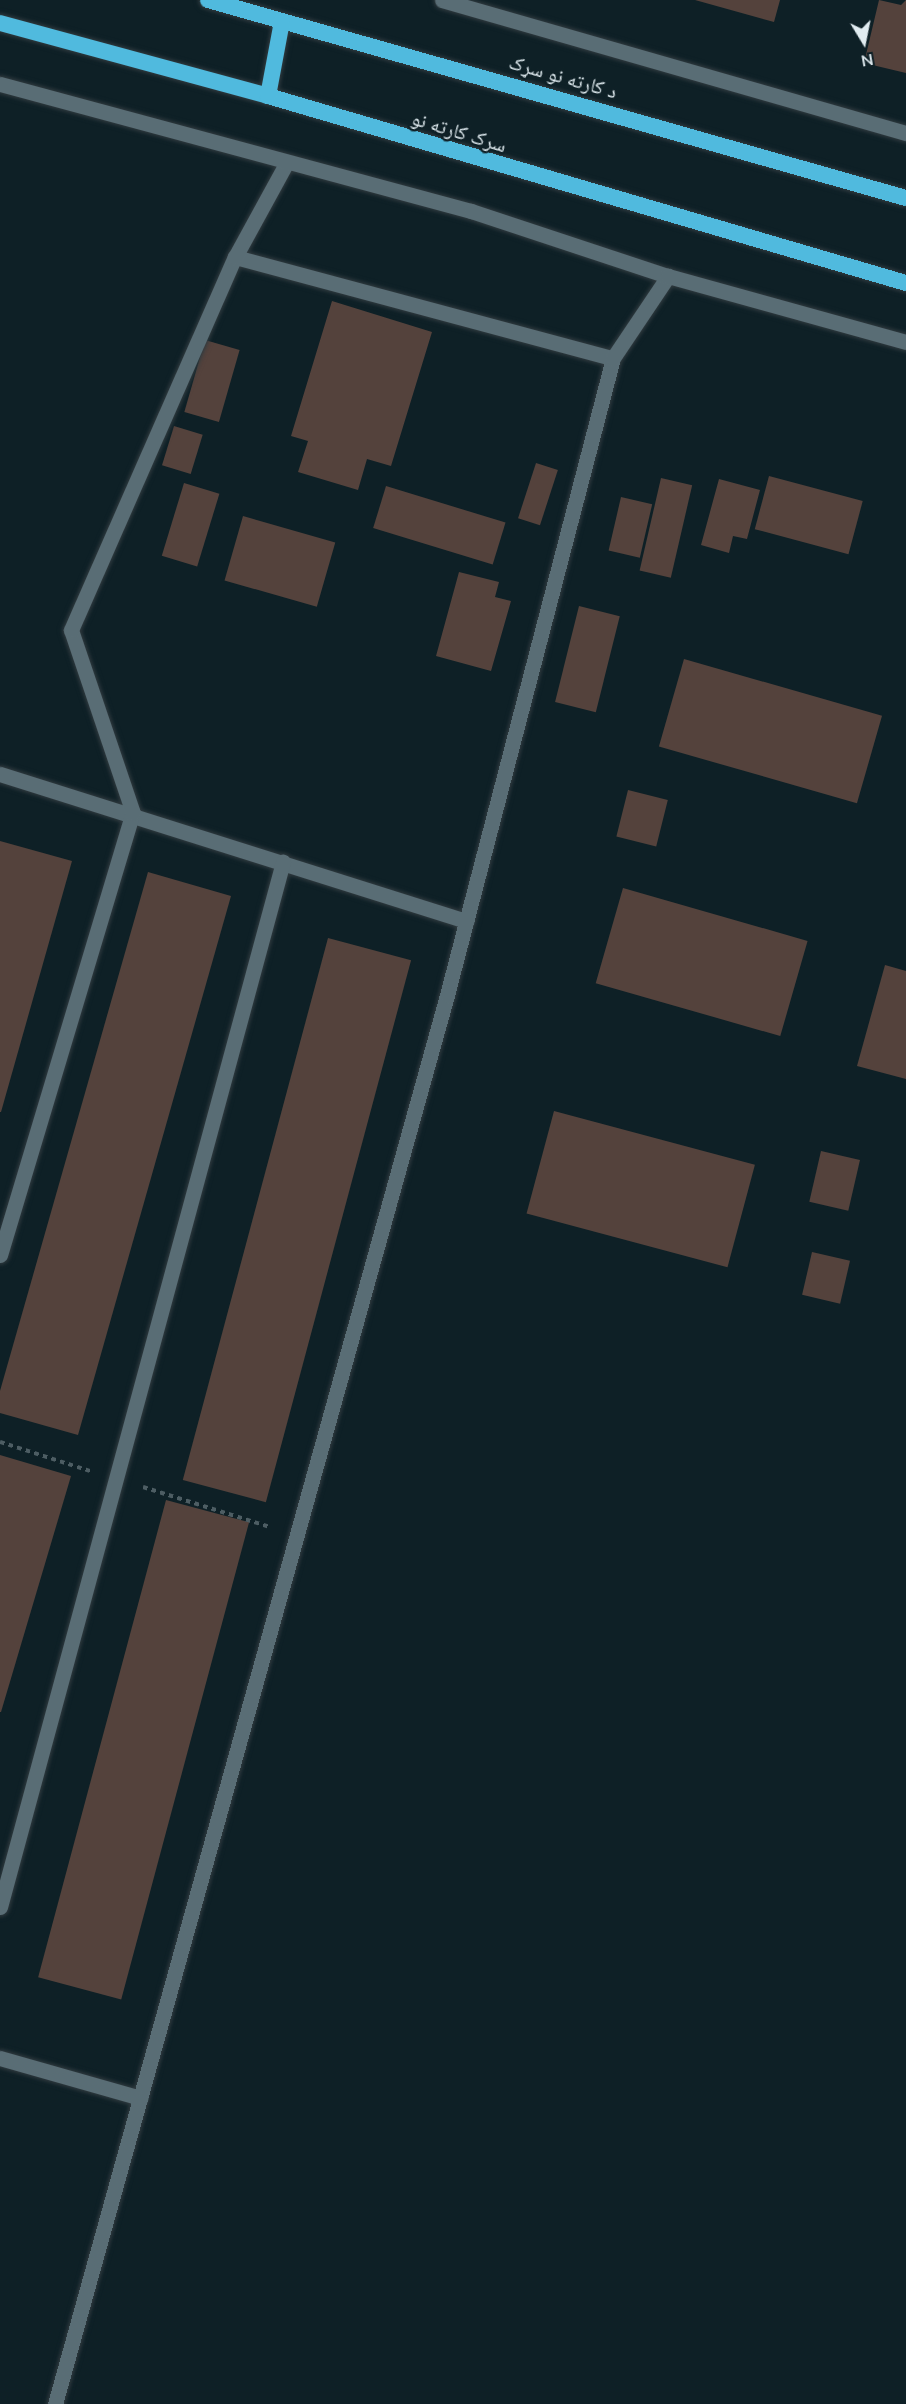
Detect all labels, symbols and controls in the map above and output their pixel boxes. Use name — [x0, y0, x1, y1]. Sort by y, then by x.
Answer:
north arrow — [834, 12, 894, 72]
text: N — [859, 48, 875, 72]
street label: د کارته نو سړک — [506, 50, 620, 104]
street label: سرک کارته نو — [409, 106, 509, 158]

